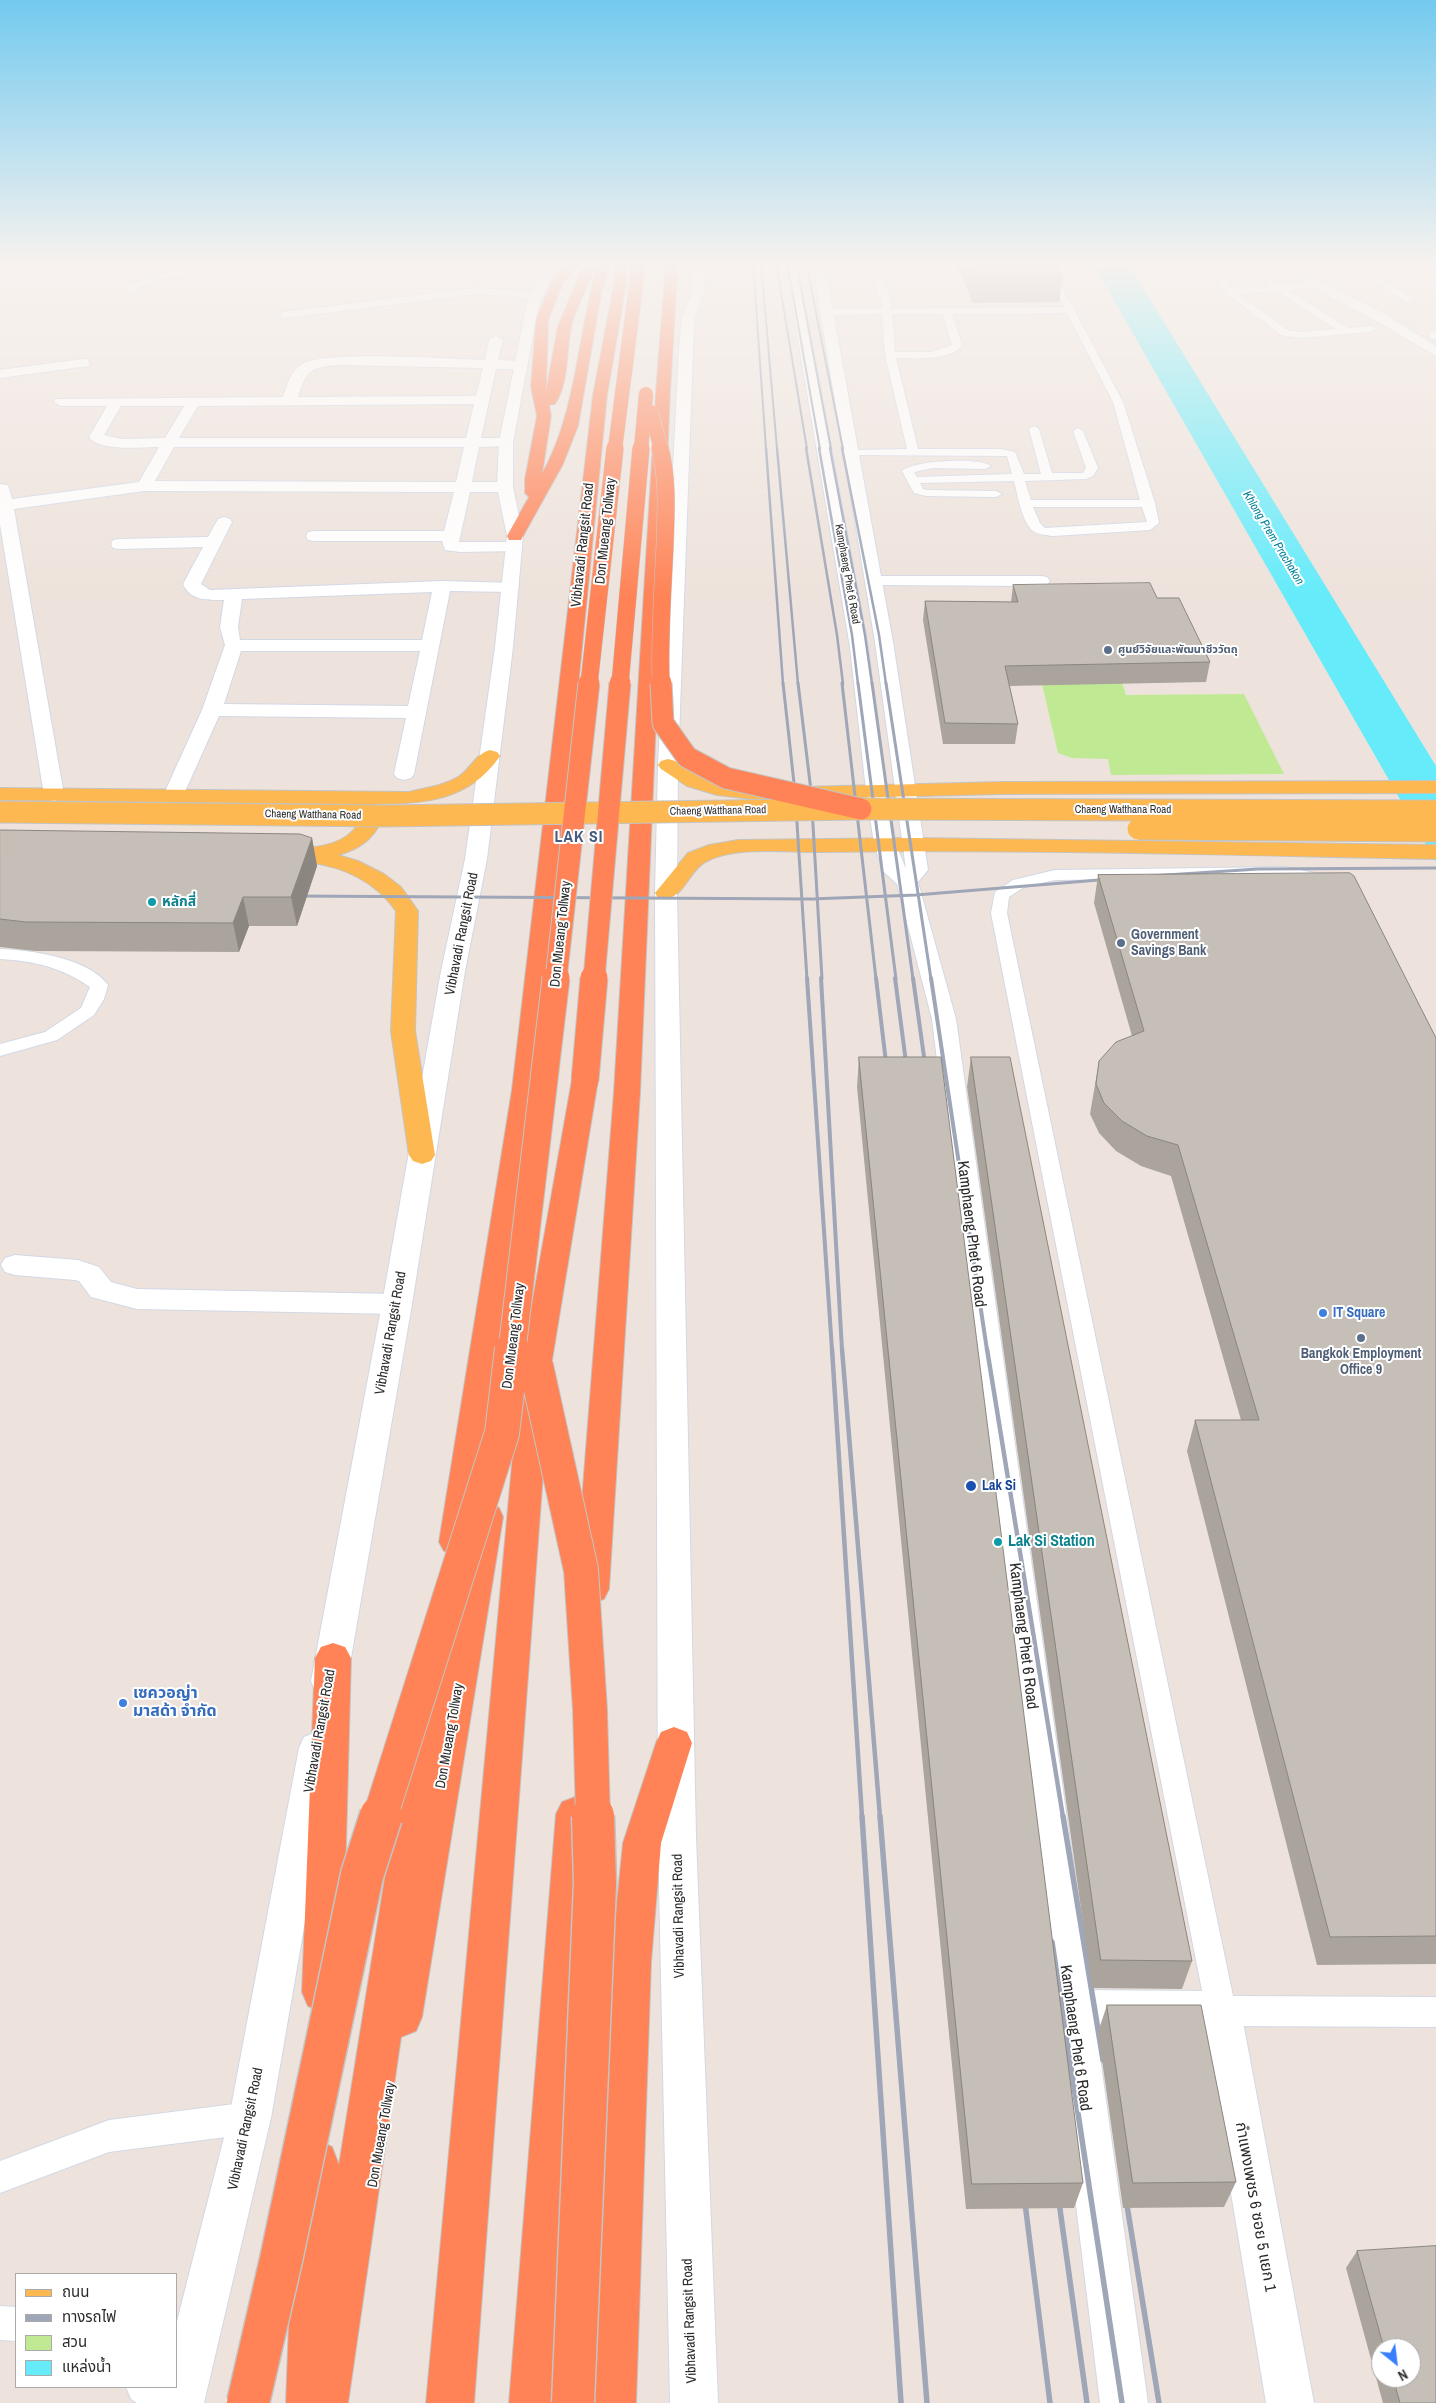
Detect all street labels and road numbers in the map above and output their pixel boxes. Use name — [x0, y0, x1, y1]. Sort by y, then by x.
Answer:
street label: Don Mueang Tollway — [592, 477, 620, 585]
street label: Vibhavadi Rangsit Road — [568, 482, 598, 608]
street label: Kamphaeng Phet 6 Road — [832, 523, 862, 625]
street label: Chaeng Watthana Road — [1075, 803, 1171, 817]
street label: Chaeng Watthana Road — [670, 804, 766, 818]
street label: Chaeng Watthana Road — [265, 808, 361, 822]
street label: Vibhavadi Rangsit Road — [442, 871, 482, 997]
street label: Don Mueang Tollway — [547, 880, 575, 988]
street label: Kamphaeng Phet 6 Road — [952, 1160, 990, 1308]
street label: Vibhavadi Rangsit Road — [372, 1270, 410, 1396]
street label: Don Mueang Tollway — [499, 1282, 529, 1390]
street label: Kamphaeng Phet 6 Road — [1004, 1562, 1042, 1710]
street label: Vibhavadi Rangsit Road — [301, 1668, 339, 1794]
street label: Don Mueang Tollway — [432, 1682, 468, 1790]
street label: Vibhavadi Rangsit Road — [670, 1853, 688, 1979]
street label: Kamphaeng Phet 6 Road — [1055, 1964, 1095, 2112]
street label: Vibhavadi Rangsit Road — [225, 2066, 267, 2192]
street label: Don Mueang Tollway — [364, 2081, 400, 2189]
street label: กำแพงเพชร 6 ซอย 5 แยก 1 — [1231, 2121, 1279, 2293]
street label: Vibhavadi Rangsit Road — [679, 2258, 701, 2384]

